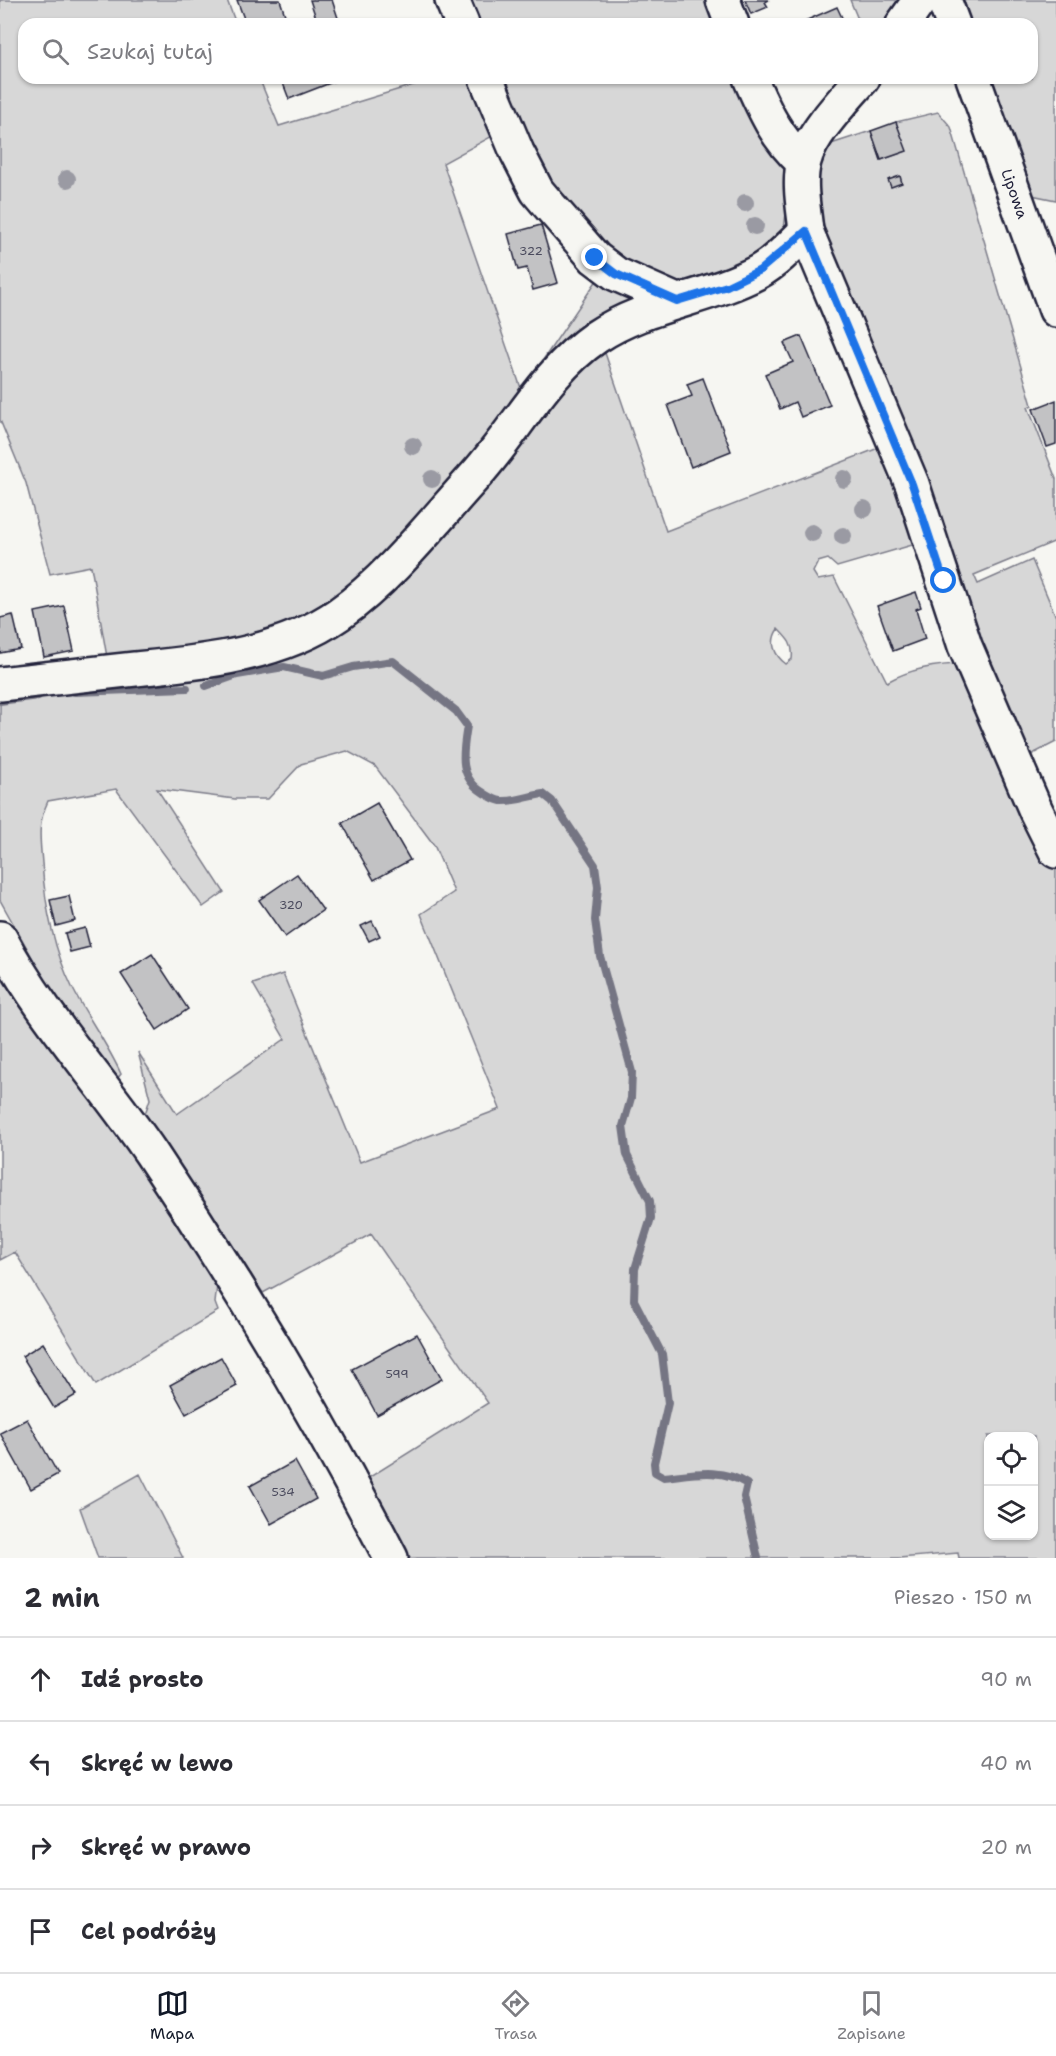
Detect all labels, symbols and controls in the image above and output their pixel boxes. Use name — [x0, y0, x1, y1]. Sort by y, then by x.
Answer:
search box — [18, 18, 1038, 84]
icon: search — [39, 35, 72, 68]
text: Szukaj tutaj — [87, 37, 213, 66]
street label: Lipowa — [996, 166, 1033, 222]
house number: 322 — [519, 243, 543, 259]
route end — [581, 244, 607, 270]
route start — [930, 567, 956, 593]
house number: 320 — [279, 897, 303, 913]
house number: 599 — [385, 1366, 409, 1382]
map controls — [984, 1432, 1038, 1540]
button: locate — [984, 1432, 1038, 1486]
house number: 534 — [271, 1484, 295, 1500]
button: layers — [984, 1486, 1038, 1540]
text: 2 min — [24, 1580, 100, 1615]
text: Pieszo · 150 m — [894, 1584, 1032, 1610]
icon: ahead — [24, 1663, 57, 1696]
text: Idź prosto — [81, 1665, 204, 1694]
text: 90 m — [980, 1666, 1032, 1692]
icon: left — [24, 1747, 57, 1780]
text: Skręć w lewo — [81, 1749, 233, 1778]
text: 40 m — [980, 1750, 1032, 1776]
icon: right — [24, 1831, 57, 1864]
text: Skręć w prawo — [81, 1833, 251, 1862]
text: 20 m — [981, 1834, 1032, 1860]
icon: arrive — [24, 1915, 57, 1948]
text: Cel podróży — [81, 1917, 217, 1946]
tab: Mapa — [150, 1987, 194, 2044]
tab: Trasa — [494, 1987, 537, 2044]
tab: Zapisane — [837, 1987, 906, 2044]

